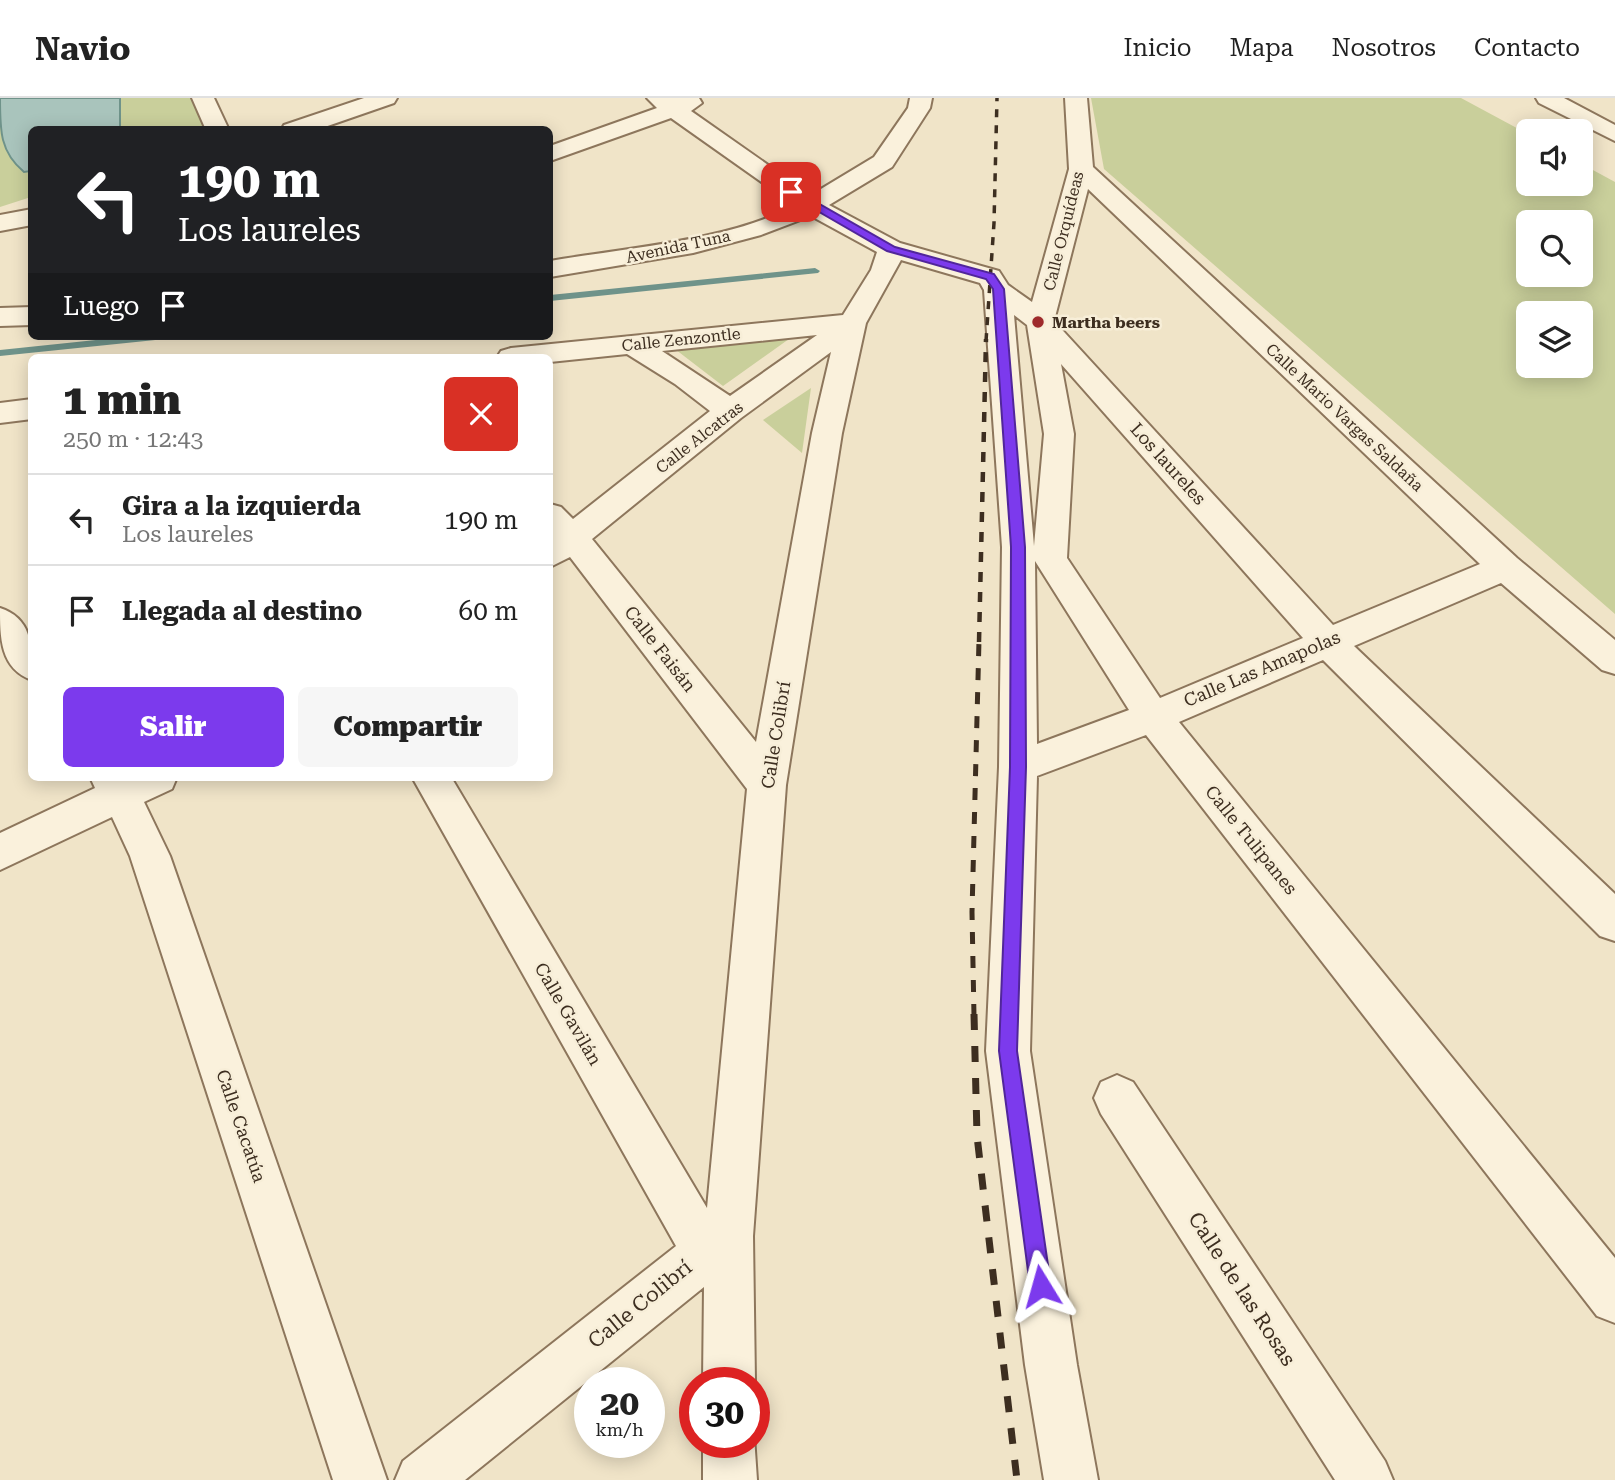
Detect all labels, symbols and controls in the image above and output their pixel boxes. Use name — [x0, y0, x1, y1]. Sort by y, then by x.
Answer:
text: Navio — [35, 29, 130, 68]
text: Inicio — [1123, 34, 1191, 62]
text: Mapa — [1229, 34, 1294, 62]
text: Nosotros — [1332, 34, 1436, 62]
text: Contacto — [1474, 34, 1580, 62]
map controls — [1516, 119, 1593, 378]
button: sound — [1516, 119, 1593, 196]
text: 190 m — [178, 152, 320, 209]
icon: left — [63, 154, 154, 245]
pin — [761, 162, 821, 222]
street label: Calle Orquídeas — [1039, 169, 1088, 293]
icon: arrive — [772, 173, 810, 211]
button: search — [1516, 210, 1593, 287]
text: Los laureles — [178, 211, 361, 249]
street label: Avenida Tuna — [624, 226, 732, 267]
icon: arrive — [154, 287, 192, 325]
text: Luego — [63, 291, 140, 321]
button: layers — [1516, 301, 1593, 378]
place label: Martha beers — [1052, 313, 1160, 332]
marker: Martha beers — [1030, 314, 1046, 330]
street label: Calle Zenzontle — [621, 324, 742, 355]
street label: Calle Mario Vargas Saldaña — [1262, 339, 1427, 495]
text: 1 min — [63, 375, 181, 424]
button: close — [444, 377, 518, 451]
street label: Calle Alcatras — [652, 397, 747, 477]
street label: Los laureles — [1126, 418, 1211, 509]
text: 250 m · 12:43 — [63, 426, 203, 453]
text: Gira a la izquierda — [122, 491, 361, 521]
icon: left — [63, 501, 101, 539]
text: 190 m — [444, 505, 518, 535]
text: Los laureles — [122, 521, 253, 548]
icon: arrive — [63, 592, 101, 630]
text: Llegada al destino — [122, 596, 362, 626]
text: 60 m — [459, 596, 518, 626]
street label: Calle Faisán — [620, 601, 701, 696]
street label: Calle Las Amapolas — [1180, 626, 1343, 711]
street label: Calle Colibrí — [757, 680, 794, 790]
button: Salir — [63, 687, 284, 767]
button: Compartir — [298, 687, 518, 767]
street label: Calle Tulipanes — [1201, 781, 1302, 898]
street label: Calle Gavilán — [531, 959, 606, 1069]
street label: Calle Cacatúa — [212, 1067, 271, 1185]
street label: Calle de las Rosas — [1183, 1208, 1301, 1370]
position arrow — [1004, 1249, 1078, 1323]
street label: Calle Colibrí — [583, 1255, 697, 1353]
speed limit sign: 30 — [679, 1367, 770, 1458]
text: 20 — [600, 1383, 639, 1424]
text: km/h — [595, 1419, 644, 1440]

